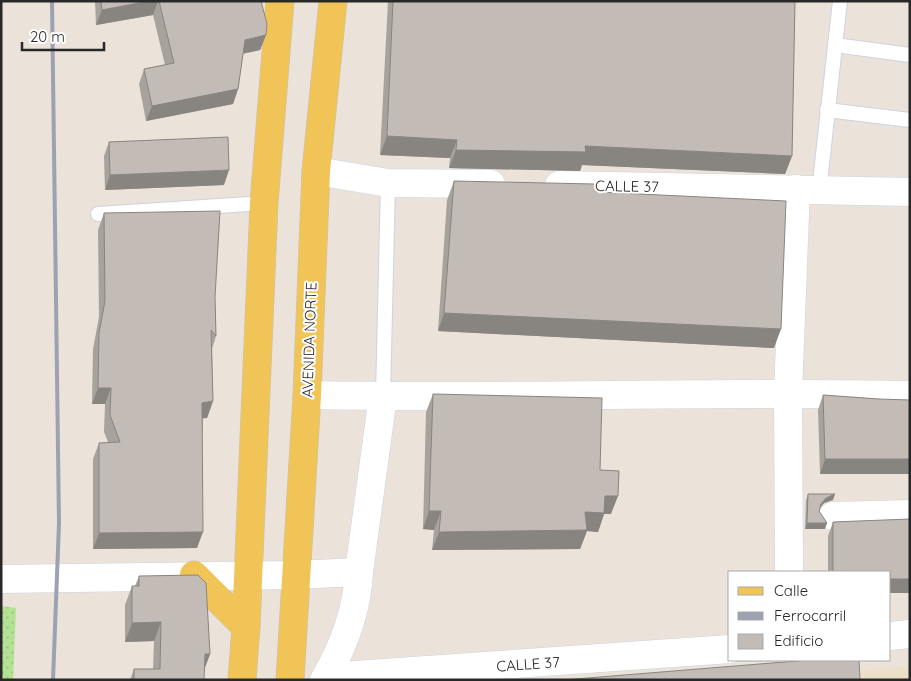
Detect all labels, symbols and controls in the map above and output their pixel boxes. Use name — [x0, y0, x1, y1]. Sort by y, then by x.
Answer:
scale bar — [22, 20, 105, 52]
text: 20 m — [30, 27, 65, 46]
street label: CALLE 37 — [595, 176, 659, 196]
street label: AVENIDA NORTE — [297, 282, 321, 398]
legend — [728, 571, 891, 661]
text: Calle — [774, 581, 808, 600]
text: Ferrocarril — [774, 606, 846, 625]
text: Edificio — [774, 631, 823, 650]
street label: CALLE 37 — [496, 652, 561, 676]

